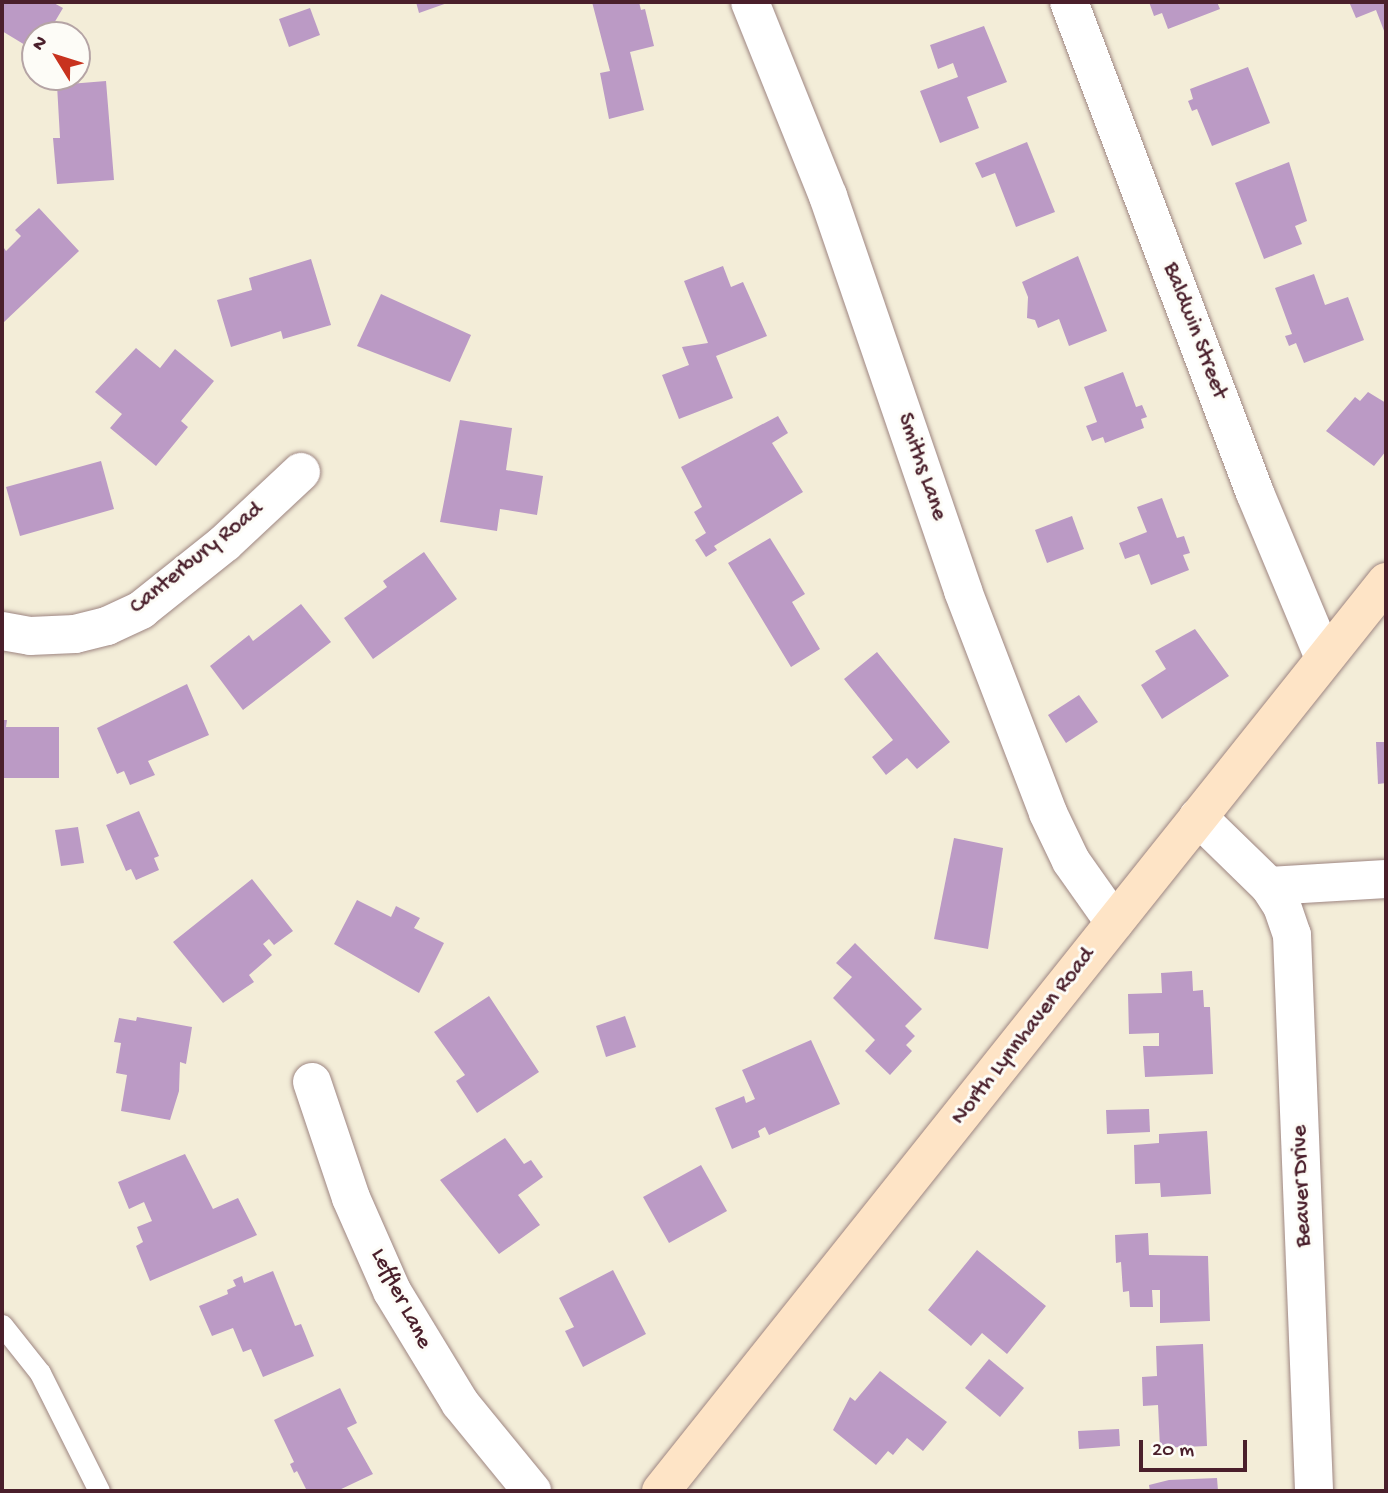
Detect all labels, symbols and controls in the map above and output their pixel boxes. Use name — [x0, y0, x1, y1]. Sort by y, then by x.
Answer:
north arrow — [21, 21, 91, 91]
text: N — [28, 32, 54, 56]
street label: Baldwin Street — [1155, 259, 1233, 403]
street label: Smiths Lane — [890, 410, 952, 524]
street label: Canterbury Road — [125, 497, 269, 621]
street label: North Lynnhaven Road — [946, 943, 1102, 1131]
street label: Beaver Drive — [1287, 1124, 1319, 1248]
street label: Leffler Lane — [363, 1244, 437, 1354]
scale bar — [1143, 1426, 1252, 1470]
text: 20 m — [1152, 1439, 1194, 1464]

